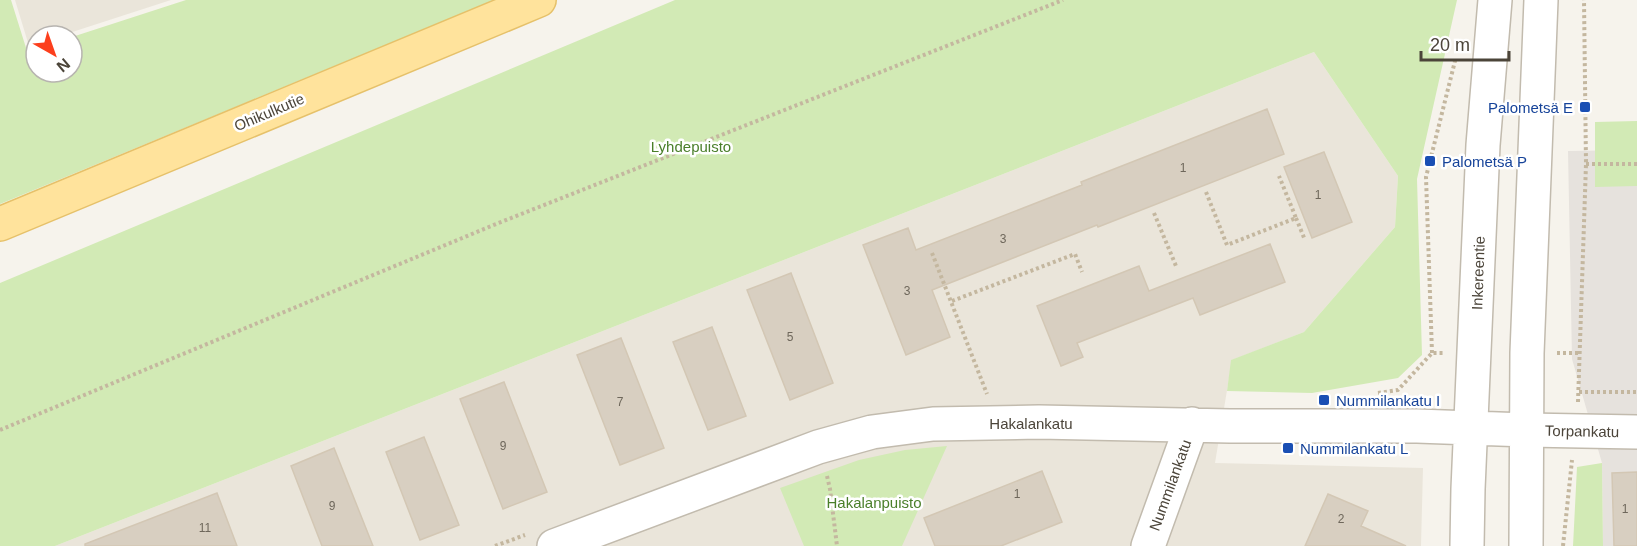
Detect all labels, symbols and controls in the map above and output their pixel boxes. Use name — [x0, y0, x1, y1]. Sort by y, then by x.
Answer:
north arrow — [24, 24, 84, 84]
scale bar — [1421, 24, 1510, 62]
text: 20 m — [1430, 35, 1470, 55]
text: N — [53, 55, 73, 75]
street label: Ohikulkutie — [232, 90, 306, 134]
place label: Palometsä E — [1488, 99, 1573, 116]
marker: Palometsä E — [1578, 100, 1592, 114]
park label: Lyhdepuisto — [651, 138, 731, 155]
place label: Palometsä P — [1442, 153, 1527, 170]
marker: Palometsä P — [1423, 154, 1437, 168]
house number: 1 — [1180, 161, 1187, 175]
house number: 1 — [1315, 188, 1322, 202]
house number: 3 — [1000, 232, 1007, 246]
street label: Inkereentie — [1468, 236, 1488, 310]
house number: 3 — [904, 284, 911, 298]
house number: 5 — [787, 330, 794, 344]
place label: Nummilankatu I — [1336, 392, 1440, 409]
marker: Nummilankatu I — [1317, 393, 1331, 407]
house number: 7 — [617, 395, 624, 409]
street label: Hakalankatu — [989, 415, 1073, 432]
street label: Torpankatu — [1545, 422, 1619, 440]
street label: Nummilankatu — [1146, 437, 1194, 533]
house number: 9 — [500, 439, 507, 453]
place label: Nummilankatu L — [1300, 440, 1408, 457]
marker: Nummilankatu L — [1281, 441, 1295, 455]
house number: 1 — [1014, 487, 1021, 501]
park label: Hakalanpuisto — [826, 494, 922, 511]
house number: 9 — [329, 499, 336, 513]
house number: 1 — [1622, 502, 1629, 516]
house number: 2 — [1338, 512, 1345, 526]
house number: 11 — [199, 521, 212, 535]

